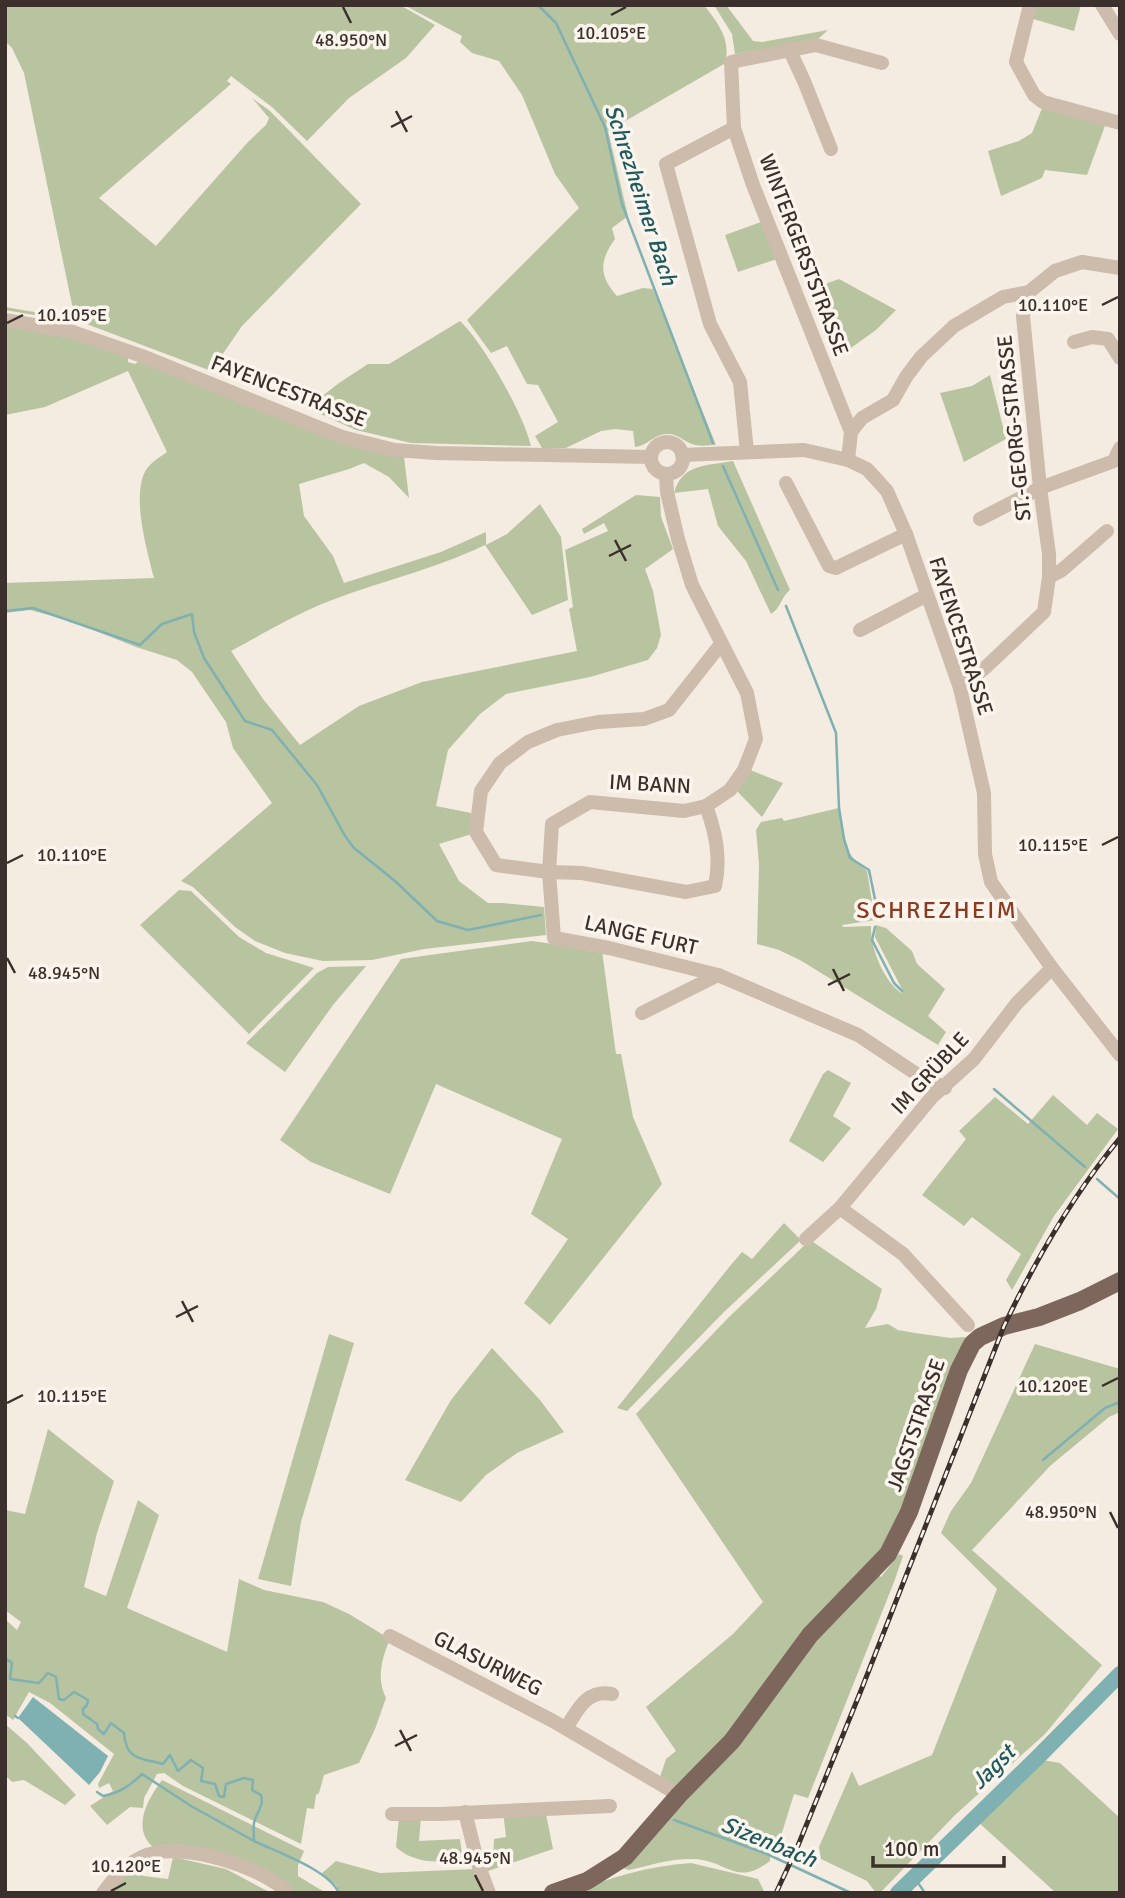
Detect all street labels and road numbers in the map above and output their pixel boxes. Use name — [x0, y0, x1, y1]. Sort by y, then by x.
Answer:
street label: WINTERGERSTSTRASSE — [753, 150, 855, 360]
street label: ST.-GEORG-STRASSE — [991, 334, 1037, 522]
street label: FAYENCESTRASSE — [207, 349, 371, 433]
street label: FAYENCESTRASSE — [923, 554, 999, 718]
street label: IM BANN — [608, 769, 692, 799]
street label: LANGE FURT — [582, 909, 701, 961]
street label: IM GRÜBLE — [885, 1026, 975, 1120]
street label: JAGSTSTRASSE — [881, 1355, 951, 1495]
street label: GLASURWEG — [429, 1625, 547, 1701]

